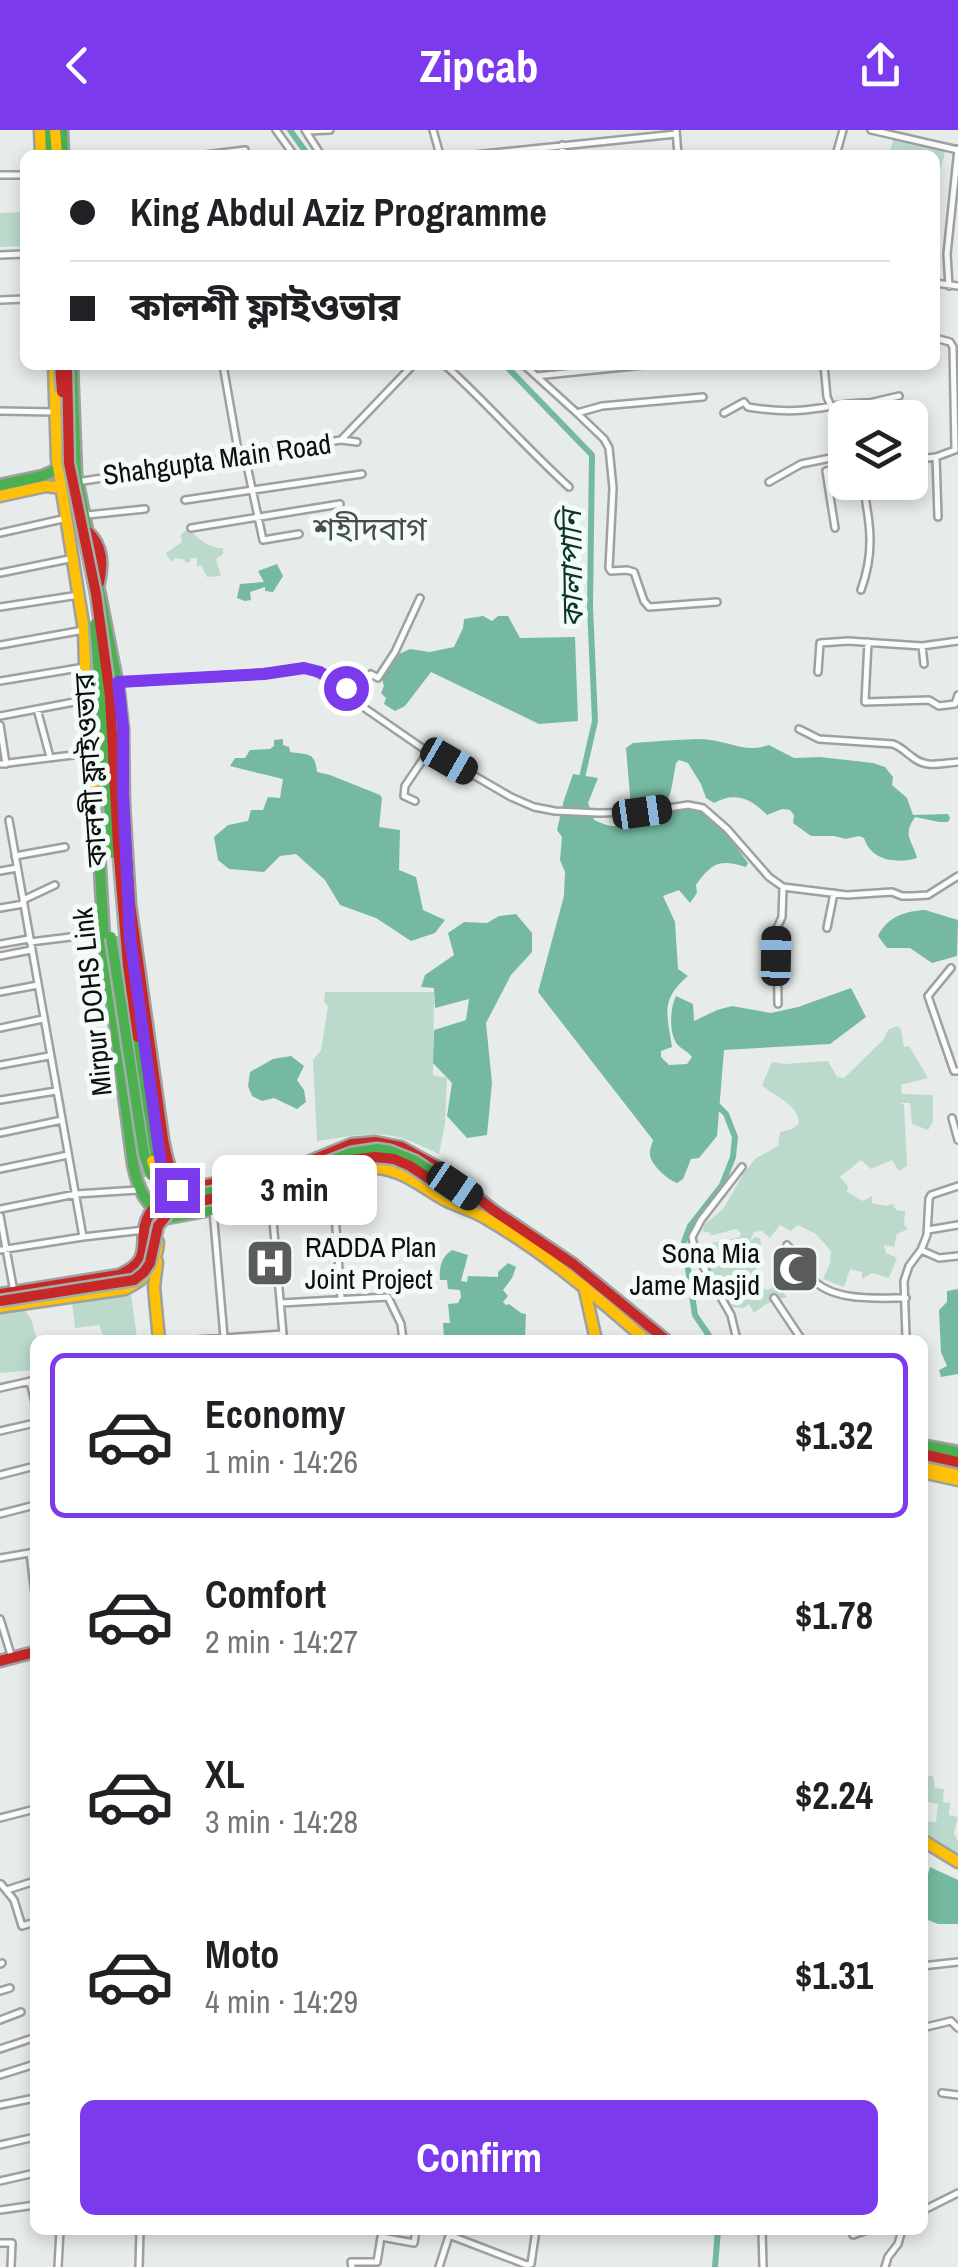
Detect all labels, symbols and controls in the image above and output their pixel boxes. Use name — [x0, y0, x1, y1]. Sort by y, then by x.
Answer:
text: Zipcab — [420, 35, 538, 96]
icon: back — [50, 38, 105, 93]
icon: share — [853, 38, 908, 93]
text: King Abdul Aziz Programme — [130, 187, 547, 238]
text: কালশী ফ্লাইওভার — [130, 281, 400, 332]
map controls — [828, 400, 928, 500]
button: layers — [828, 400, 928, 500]
street label: Shahgupta Main Road — [101, 424, 333, 494]
water label: কালাপানি — [550, 504, 592, 628]
district label: শহীদবাগ — [312, 507, 427, 550]
route start — [324, 666, 369, 711]
street label: কালশী ফ্লাইওভার — [64, 672, 116, 869]
car — [416, 733, 482, 789]
car — [610, 793, 674, 831]
street label: Mirpur DOHS Link — [63, 906, 121, 1098]
car — [760, 926, 792, 986]
callout: 3 min — [212, 1155, 377, 1225]
car — [422, 1157, 488, 1215]
route end — [155, 1168, 200, 1213]
text: 3 min — [260, 1168, 329, 1211]
place label: RADDA Plan Joint Project — [305, 1228, 436, 1298]
place label: Sona Mia Jame Masjid — [630, 1234, 760, 1304]
hospital icon: RADDA Plan Joint Project — [244, 1237, 296, 1289]
mosque icon: Sona Mia Jame Masjid — [769, 1243, 821, 1295]
text: Economy — [205, 1389, 345, 1440]
icon: car — [85, 1391, 175, 1481]
text: $1.32 — [795, 1410, 873, 1461]
text: 1 min · 14:26 — [205, 1440, 358, 1483]
text: Comfort — [205, 1569, 326, 1620]
icon: car — [85, 1571, 175, 1661]
text: $1.78 — [795, 1590, 873, 1641]
text: 2 min · 14:27 — [205, 1620, 358, 1663]
text: XL — [205, 1749, 245, 1800]
icon: car — [85, 1751, 175, 1841]
text: $2.24 — [795, 1770, 873, 1821]
text: 3 min · 14:28 — [205, 1800, 358, 1843]
text: Moto — [205, 1929, 279, 1980]
icon: car — [85, 1931, 175, 2021]
text: $1.31 — [795, 1950, 873, 2001]
text: 4 min · 14:29 — [205, 1980, 358, 2023]
button: Confirm — [80, 2100, 878, 2215]

